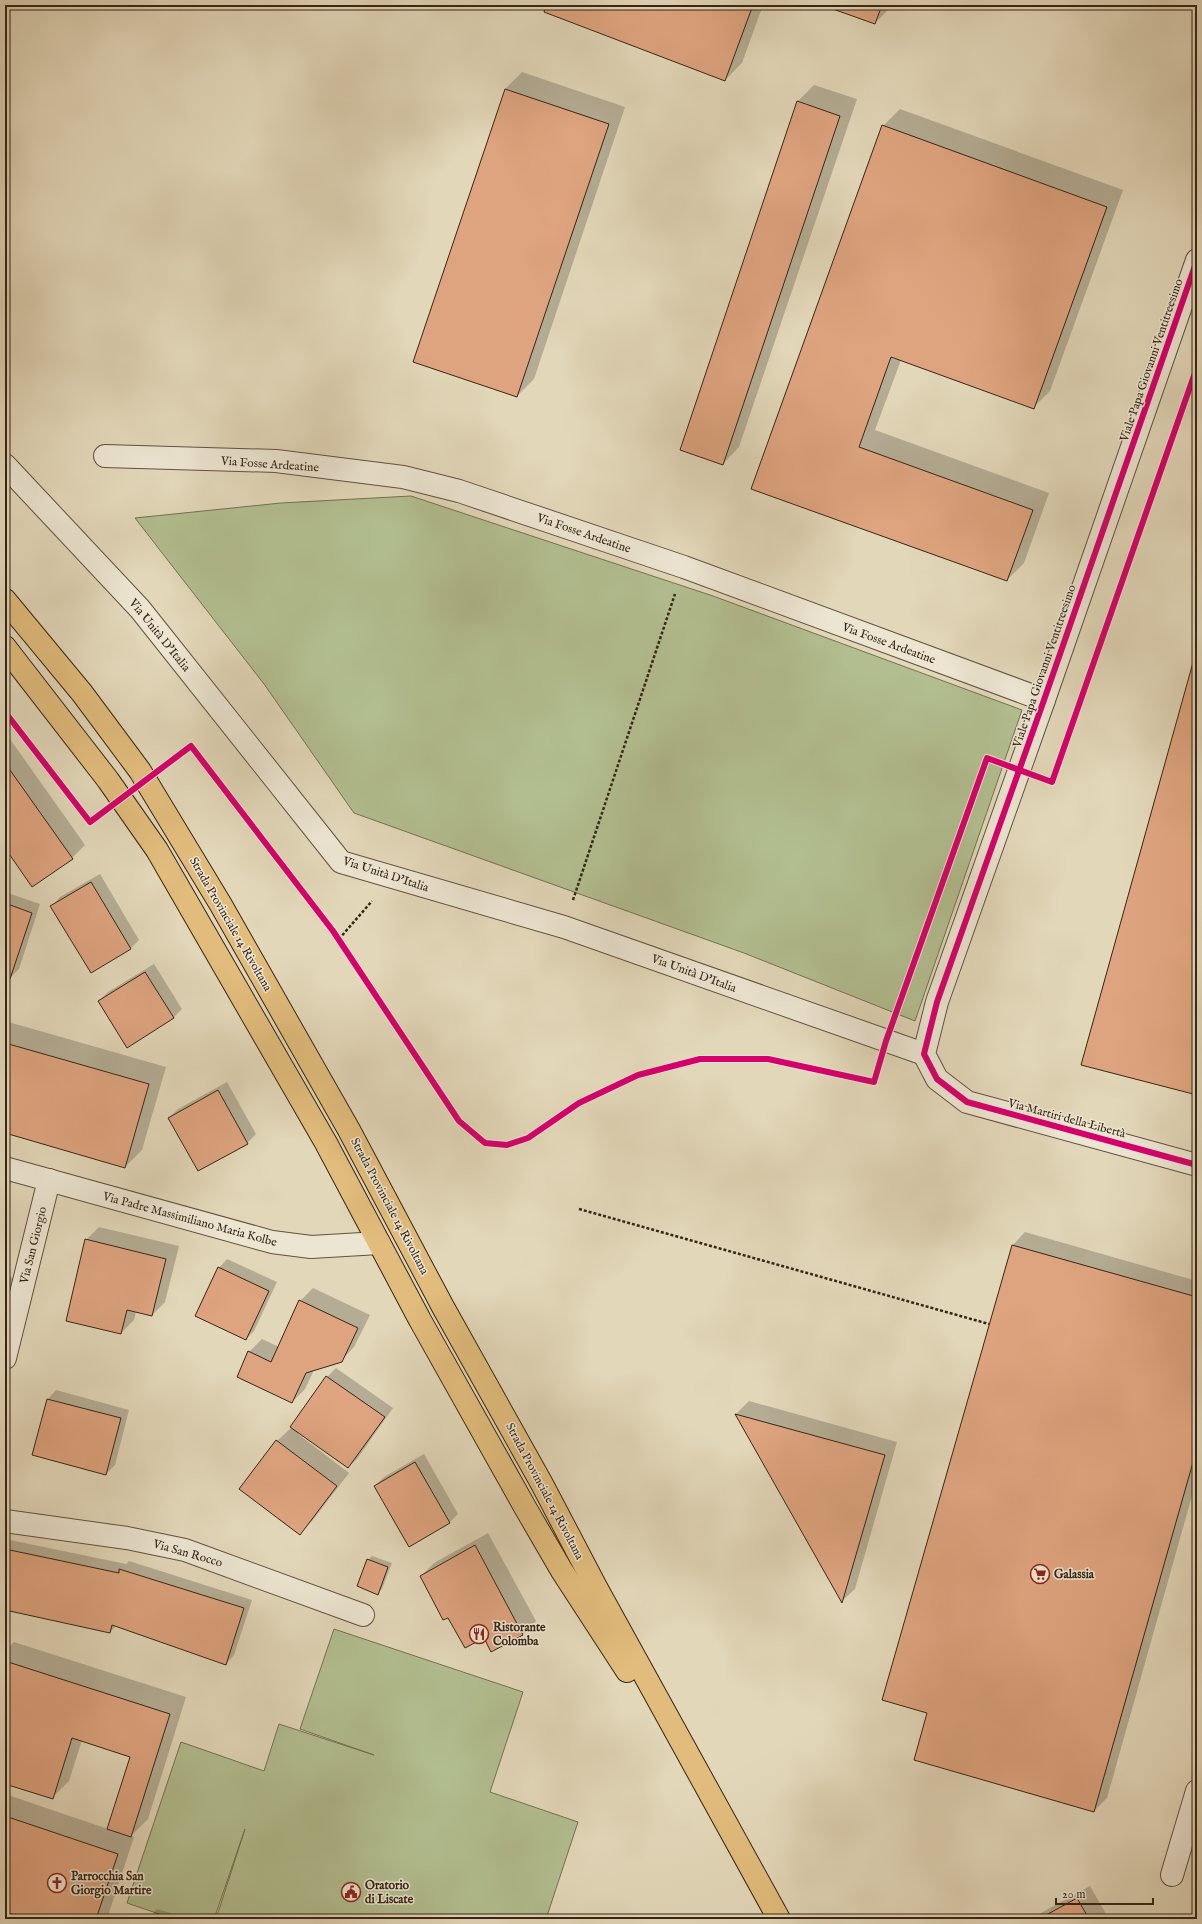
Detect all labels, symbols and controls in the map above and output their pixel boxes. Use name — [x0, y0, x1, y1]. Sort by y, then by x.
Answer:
street label: Viale Papa Giovanni Ventitreesimo — [1116, 276, 1188, 445]
street label: Via Fosse Ardeatine — [219, 454, 320, 475]
street label: Via Fosse Ardeatine — [534, 510, 633, 557]
street label: Viale Papa Giovanni Ventitreesimo — [1009, 582, 1081, 751]
street label: Via Unità D'Italia — [125, 595, 194, 675]
street label: Via Fosse Ardeatine — [839, 619, 938, 667]
street label: Via Unità D'Italia — [340, 853, 431, 896]
street label: Strada Provinciale 14 Rivoltana — [186, 854, 276, 995]
street label: Via Unità D'Italia — [648, 951, 739, 996]
street label: Via Martiri della Libertà — [1006, 1095, 1128, 1142]
street label: Strada Provinciale 14 Rivoltana — [347, 1135, 432, 1278]
street label: Via Padre Massimiliano Maria Kolbe — [100, 1189, 279, 1250]
street label: Via San Giorgio — [16, 1205, 50, 1286]
street label: Strada Provinciale 14 Rivoltana — [502, 1420, 587, 1563]
street label: Via San Rocco — [150, 1536, 225, 1571]
supermarket icon: Galassia — [1029, 1563, 1051, 1585]
place label: Galassia — [1054, 1567, 1095, 1582]
place label: Ristorante Colomba — [493, 1620, 546, 1649]
restaurant icon: Ristorante Colomba — [468, 1623, 490, 1645]
place label: Parrocchia San Giorgio Martire — [71, 1869, 152, 1899]
church icon: Parrocchia San Giorgio Martire — [46, 1872, 68, 1894]
place label: Oratorio di Liscate — [365, 1878, 414, 1907]
scale bar — [1056, 1880, 1153, 1906]
public building icon: Oratorio di Liscate — [340, 1881, 362, 1903]
text: 20 m — [1062, 1887, 1085, 1902]

